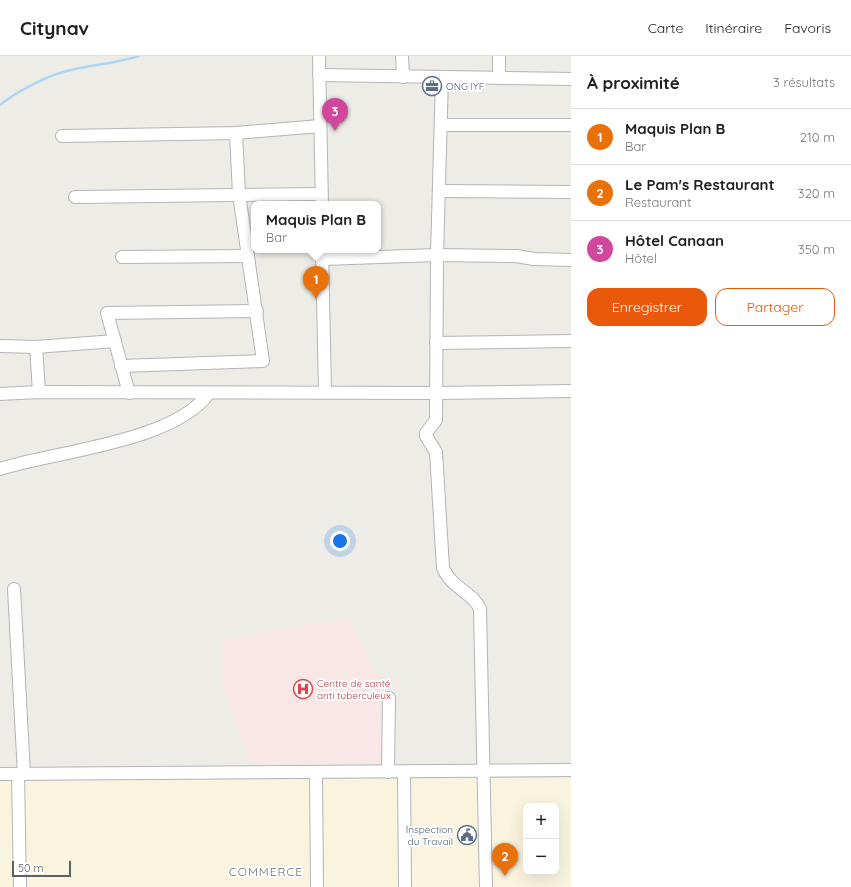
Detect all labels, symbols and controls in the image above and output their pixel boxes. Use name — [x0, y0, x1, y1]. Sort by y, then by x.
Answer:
text: Citynav — [20, 16, 89, 40]
text: Carte — [648, 19, 683, 37]
text: Itinéraire — [705, 19, 762, 37]
text: Favoris — [784, 19, 831, 37]
text: À proximité — [587, 72, 680, 93]
text: 3 résultats — [773, 74, 835, 90]
office icon: ONG IYF — [421, 75, 443, 97]
place label: ONG IYF — [446, 80, 485, 93]
pin: 3 — [322, 98, 348, 131]
text: Maquis Plan B — [625, 119, 725, 138]
text: 1 — [597, 129, 603, 145]
text: 210 m — [800, 129, 835, 145]
text: Bar — [625, 138, 646, 154]
text: Le Pam's Restaurant — [625, 175, 775, 194]
text: 2 — [596, 185, 604, 201]
text: 320 m — [798, 185, 835, 201]
text: Restaurant — [625, 194, 691, 210]
popup — [251, 201, 381, 253]
text: Maquis Plan B — [266, 210, 366, 229]
text: Bar — [266, 229, 287, 245]
text: Hôtel Canaan — [625, 231, 724, 250]
text: 3 — [597, 241, 603, 257]
text: 350 m — [798, 241, 835, 257]
text: Hôtel — [625, 250, 657, 266]
pin: 1 — [303, 266, 329, 299]
button: Enregistrer — [587, 288, 707, 326]
button: Partager — [715, 288, 835, 326]
your location — [330, 531, 350, 551]
place label: Centre de santé anti tuberculeux — [317, 677, 391, 702]
hospital icon: Centre de santé anti tuberculeux — [292, 678, 314, 700]
map controls — [523, 803, 559, 875]
button: + — [523, 803, 559, 839]
place label: Inspection du Travail — [406, 823, 453, 848]
public building icon: Inspection du Travail — [456, 824, 478, 846]
button: − — [523, 839, 559, 875]
pin: 2 — [492, 843, 518, 876]
scale bar — [12, 859, 71, 878]
text: 50 m — [18, 861, 44, 875]
district label: COMMERCE — [229, 864, 303, 879]

